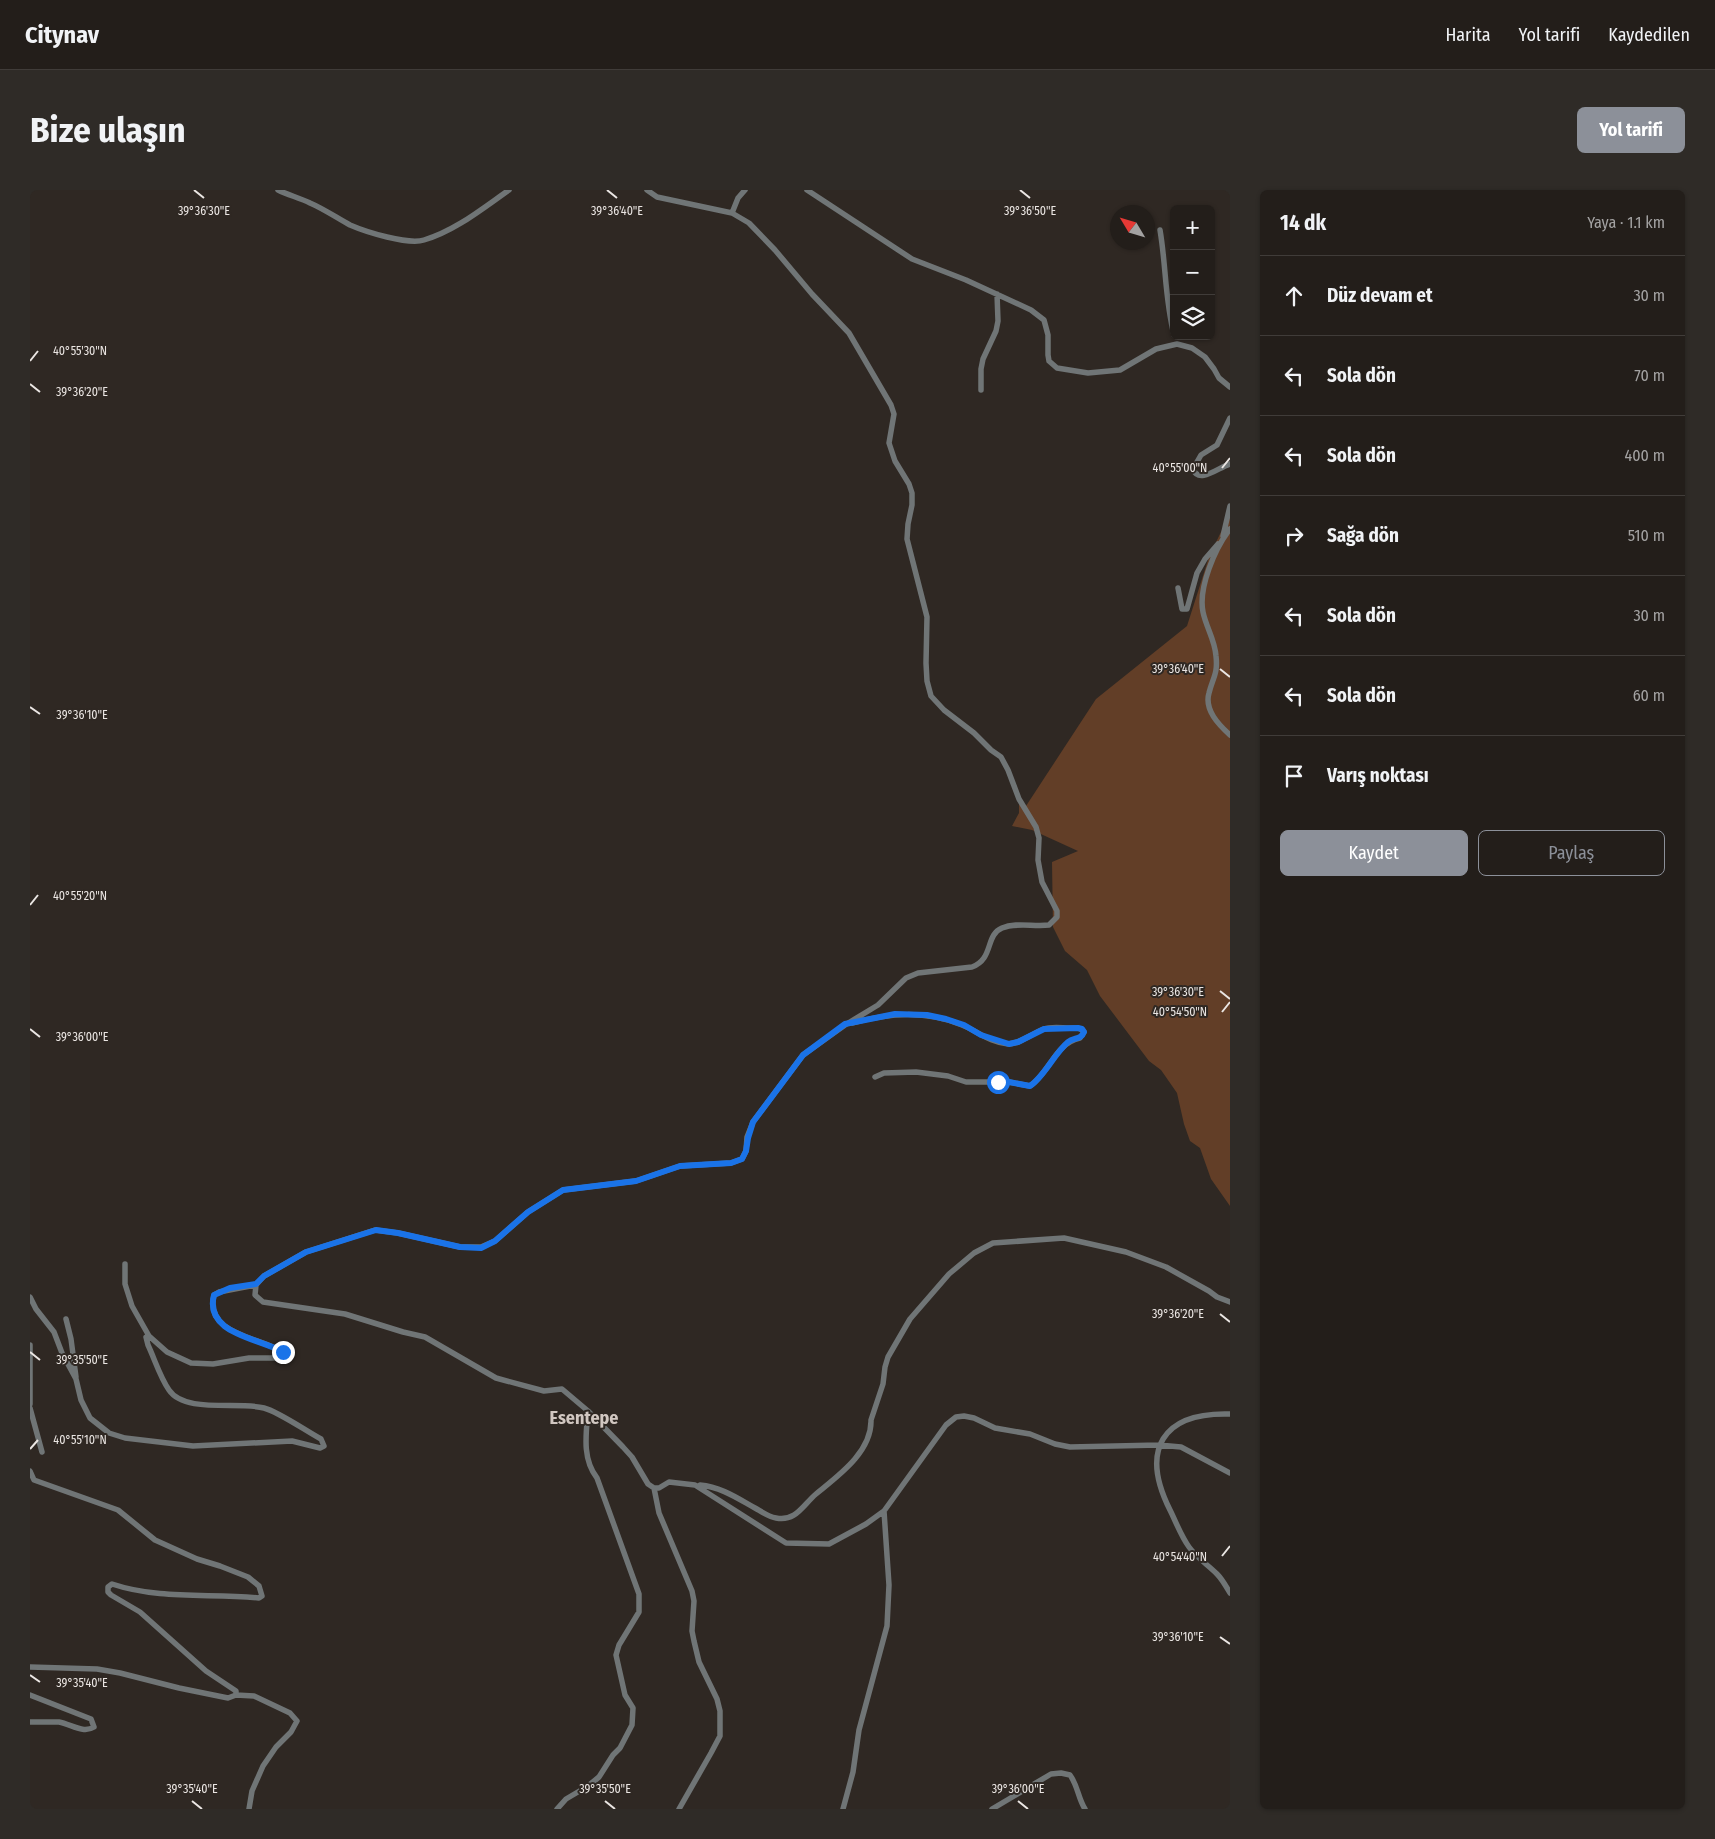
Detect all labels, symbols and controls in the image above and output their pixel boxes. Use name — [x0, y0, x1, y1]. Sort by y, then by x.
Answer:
text: Citynav — [25, 21, 99, 49]
text: Harita — [1445, 24, 1491, 46]
text: Yol tarifi — [1519, 24, 1580, 46]
text: Kaydedilen — [1608, 24, 1690, 46]
button: Yol tarifi — [1577, 107, 1685, 153]
text: Bize ulaşın — [30, 109, 185, 151]
text: 39°36'30"E — [178, 204, 230, 218]
text: 39°36'40"E — [591, 204, 643, 218]
text: 39°36'50"E — [1004, 204, 1056, 218]
north arrow — [1110, 205, 1155, 250]
map controls — [1170, 205, 1215, 340]
button: + — [1170, 205, 1215, 250]
text: 14 dk — [1280, 210, 1326, 236]
text: Yaya · 1.1 km — [1587, 213, 1665, 232]
button: − — [1170, 250, 1215, 295]
icon: ahead — [1280, 282, 1308, 310]
text: Düz devam et — [1327, 284, 1433, 307]
text: 30 m — [1633, 286, 1665, 305]
button: layers — [1170, 295, 1215, 340]
text: 40°55'30"N — [53, 344, 107, 358]
icon: left — [1280, 362, 1308, 390]
text: Sola dön — [1327, 364, 1396, 387]
text: 70 m — [1634, 366, 1665, 385]
text: 39°36'20"E — [56, 385, 108, 399]
icon: left — [1280, 442, 1308, 470]
text: Sola dön — [1327, 444, 1396, 467]
text: 400 m — [1625, 446, 1665, 465]
text: 40°55'00"N — [1153, 461, 1207, 475]
icon: right — [1280, 522, 1308, 550]
text: Sağa dön — [1327, 524, 1399, 547]
text: 510 m — [1628, 526, 1665, 545]
icon: left — [1280, 602, 1308, 630]
text: Sola dön — [1327, 604, 1396, 627]
text: 30 m — [1633, 606, 1665, 625]
text: 39°36'40"E — [1152, 662, 1204, 676]
icon: left — [1280, 682, 1308, 710]
text: Sola dön — [1327, 684, 1396, 707]
text: 60 m — [1633, 686, 1665, 705]
text: 39°36'10"E — [56, 708, 108, 722]
icon: arrive — [1280, 762, 1308, 790]
text: Varış noktası — [1327, 764, 1429, 787]
button: Kaydet — [1280, 830, 1468, 876]
button: Paylaş — [1478, 830, 1665, 876]
text: 40°55'20"N — [53, 889, 107, 903]
text: 39°36'30"E — [1152, 985, 1204, 999]
text: 40°54'50"N — [1153, 1005, 1207, 1019]
text: 39°36'00"E — [56, 1030, 109, 1044]
route start — [987, 1071, 1010, 1094]
text: 39°36'20"E — [1152, 1307, 1204, 1321]
route end — [272, 1341, 295, 1364]
text: 39°35'50"E — [56, 1353, 108, 1367]
district label: Esentepe — [550, 1407, 618, 1429]
text: 40°55'10"N — [53, 1433, 107, 1447]
text: 40°54'40"N — [1153, 1550, 1207, 1564]
text: 39°36'10"E — [1152, 1630, 1204, 1644]
text: 39°35'40"E — [56, 1676, 108, 1690]
text: 39°35'40"E — [166, 1782, 218, 1796]
text: 39°35'50"E — [579, 1782, 631, 1796]
text: 39°36'00"E — [992, 1782, 1045, 1796]

